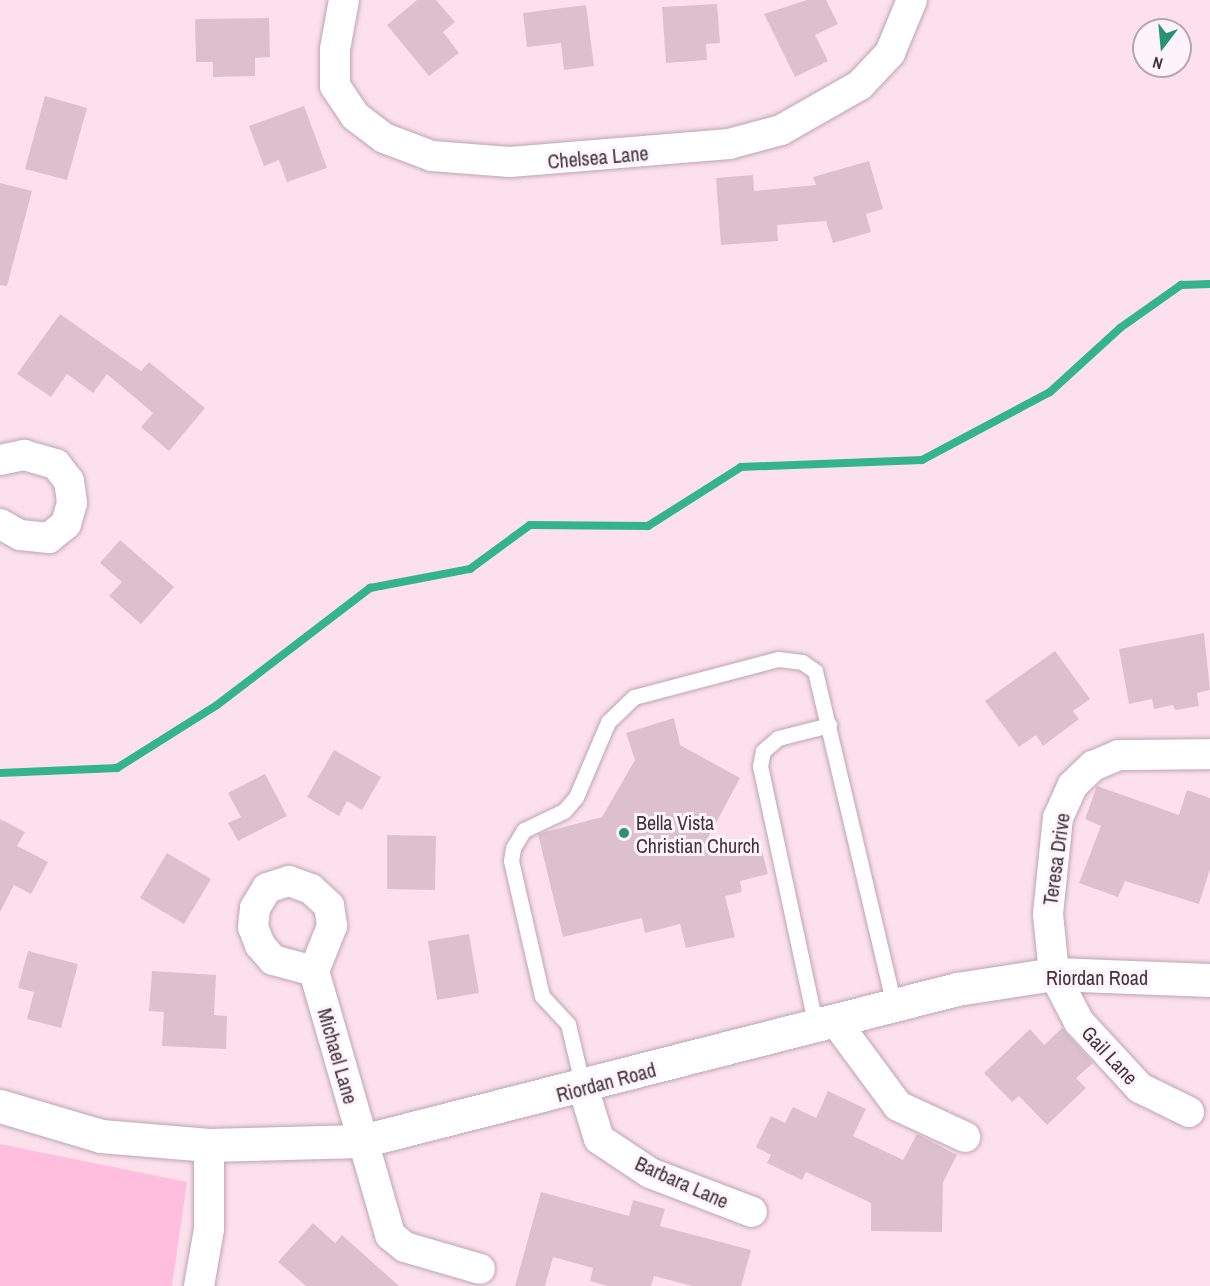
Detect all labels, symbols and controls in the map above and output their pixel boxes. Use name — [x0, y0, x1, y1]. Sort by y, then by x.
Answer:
north arrow — [1132, 18, 1192, 78]
text: N — [1150, 52, 1165, 75]
street label: Chelsea Lane — [547, 141, 649, 173]
place label: Bella Vista Christian Church — [636, 810, 760, 857]
street label: Teresa Drive — [1038, 811, 1074, 907]
marker: Bella Vista Christian Church — [617, 826, 631, 840]
street label: Riordan Road — [1046, 965, 1148, 989]
street label: Michael Lane — [313, 1005, 363, 1107]
street label: Gail Lane — [1077, 1021, 1143, 1089]
street label: Riordan Road — [554, 1057, 658, 1107]
street label: Barbara Lane — [632, 1151, 732, 1213]

